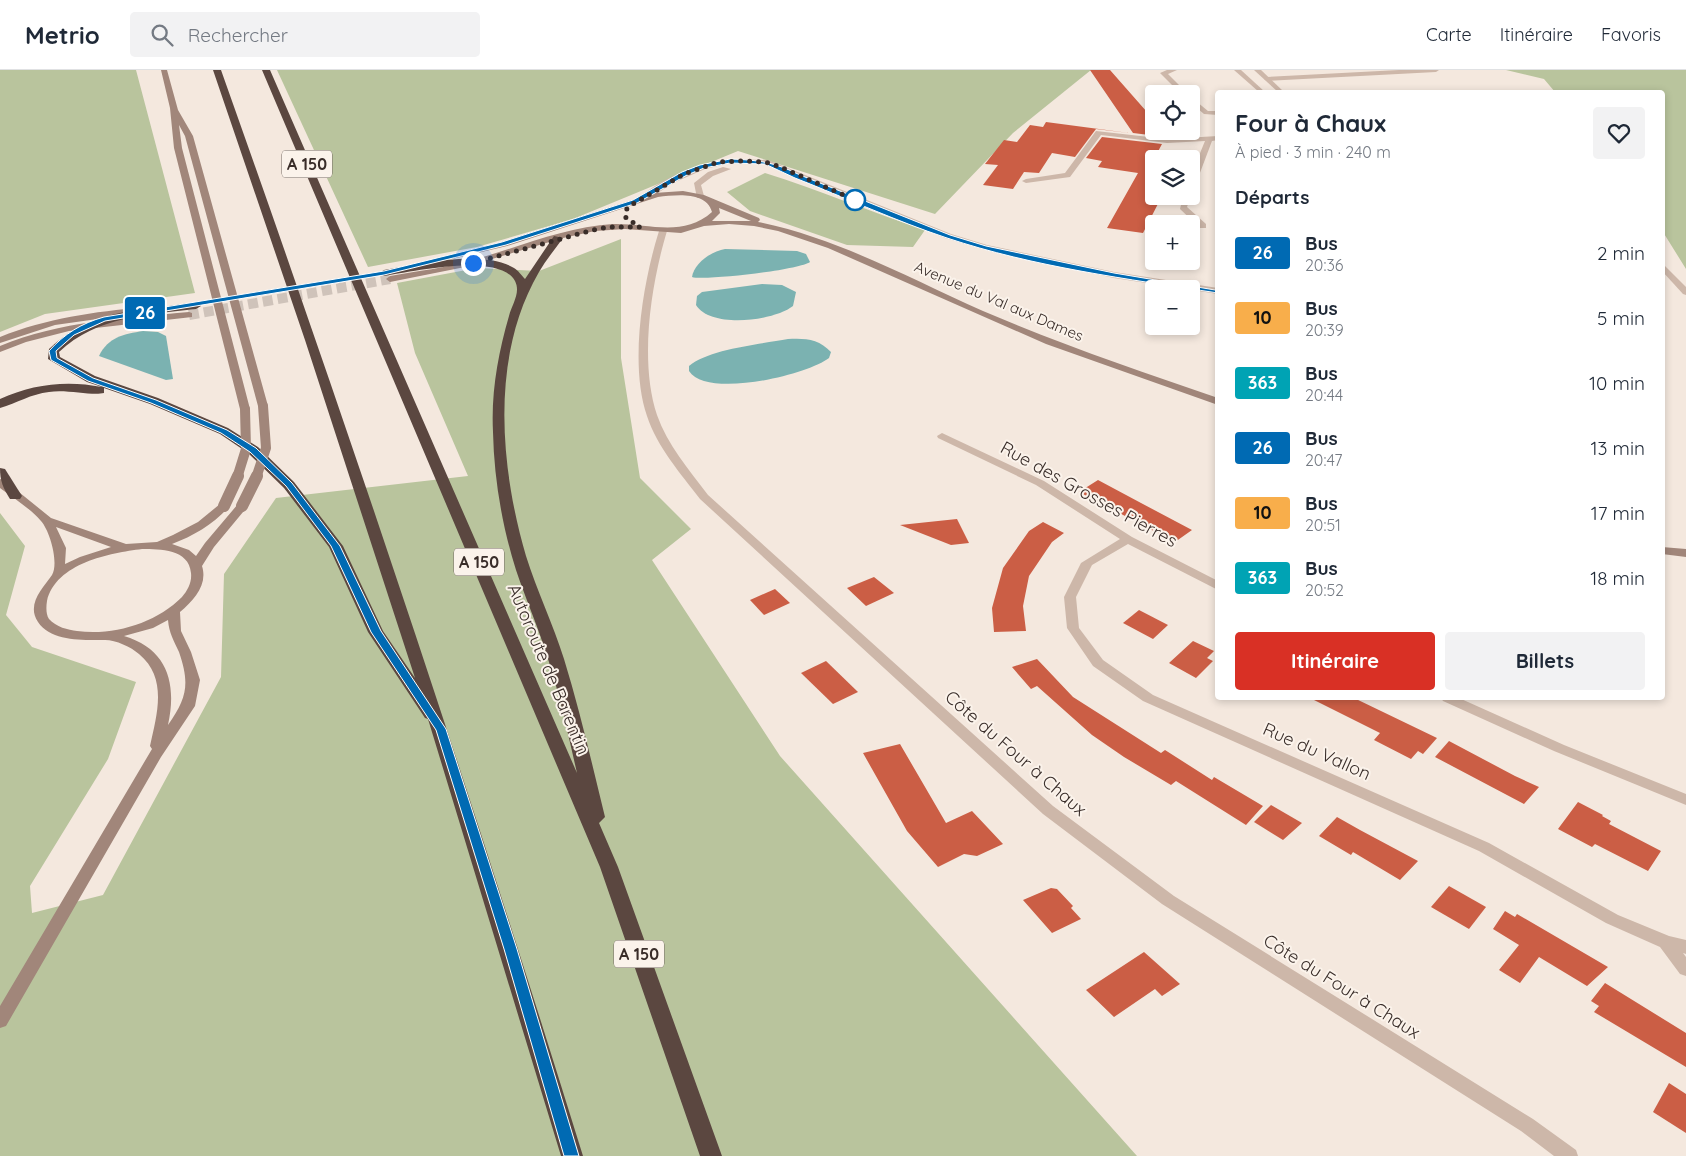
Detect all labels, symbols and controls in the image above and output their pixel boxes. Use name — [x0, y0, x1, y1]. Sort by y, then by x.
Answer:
search box — [130, 12, 480, 57]
text: Metrio — [25, 20, 100, 50]
icon: search — [148, 21, 176, 49]
text: Rechercher — [188, 23, 288, 47]
text: Carte — [1426, 23, 1472, 46]
text: Itinéraire — [1500, 23, 1573, 46]
text: Favoris — [1601, 23, 1661, 46]
map controls — [1145, 85, 1200, 335]
button: locate — [1145, 85, 1200, 140]
button: heart — [1593, 107, 1645, 159]
text: Four à Chaux — [1235, 108, 1386, 138]
text: À pied · 3 min · 240 m — [1235, 142, 1391, 162]
road number: A 150 — [282, 150, 332, 178]
button: layers — [1145, 150, 1200, 205]
text: Départs — [1235, 185, 1309, 209]
unlabelled marker — [844, 189, 866, 211]
button: + — [1145, 215, 1200, 270]
text: Bus — [1305, 231, 1338, 255]
text: 26 — [1252, 241, 1273, 264]
text: 2 min — [1597, 241, 1645, 265]
your location — [461, 251, 486, 276]
text: 20:36 — [1305, 255, 1343, 275]
street label: Avenue du Val aux Dames — [912, 257, 1086, 345]
button: − — [1145, 280, 1200, 335]
text: Bus — [1305, 296, 1338, 320]
line badge: 26 — [122, 297, 168, 329]
text: 26 — [135, 301, 155, 324]
text: 10 — [1253, 306, 1272, 329]
text: 5 min — [1597, 306, 1645, 330]
text: 20:39 — [1305, 320, 1344, 340]
text: Bus — [1305, 361, 1338, 385]
text: 363 — [1248, 371, 1277, 394]
text: 10 min — [1589, 371, 1645, 395]
text: 20:44 — [1305, 385, 1343, 405]
text: Bus — [1305, 426, 1338, 450]
street label: Rue des Grosses Pierres — [996, 436, 1182, 552]
text: 26 — [1252, 436, 1273, 459]
text: 13 min — [1590, 436, 1645, 460]
text: 20:47 — [1305, 450, 1343, 470]
text: Bus — [1305, 491, 1338, 515]
text: 10 — [1253, 501, 1272, 524]
text: 17 min — [1591, 501, 1645, 525]
text: 20:51 — [1305, 515, 1341, 535]
road number: A 150 — [454, 548, 504, 576]
text: Bus — [1305, 556, 1338, 580]
text: 363 — [1248, 566, 1277, 589]
text: 18 min — [1590, 566, 1645, 590]
street label: Autoroute de Barentin — [503, 580, 595, 758]
text: 20:52 — [1305, 580, 1344, 600]
button: Itinéraire — [1235, 632, 1435, 690]
button: Billets — [1445, 632, 1645, 690]
street label: Côte du Four à Chaux — [940, 685, 1092, 821]
street label: Rue du Vallon — [1260, 717, 1374, 785]
street label: Côte du Four à Chaux — [1259, 928, 1425, 1044]
road number: A 150 — [614, 941, 664, 968]

